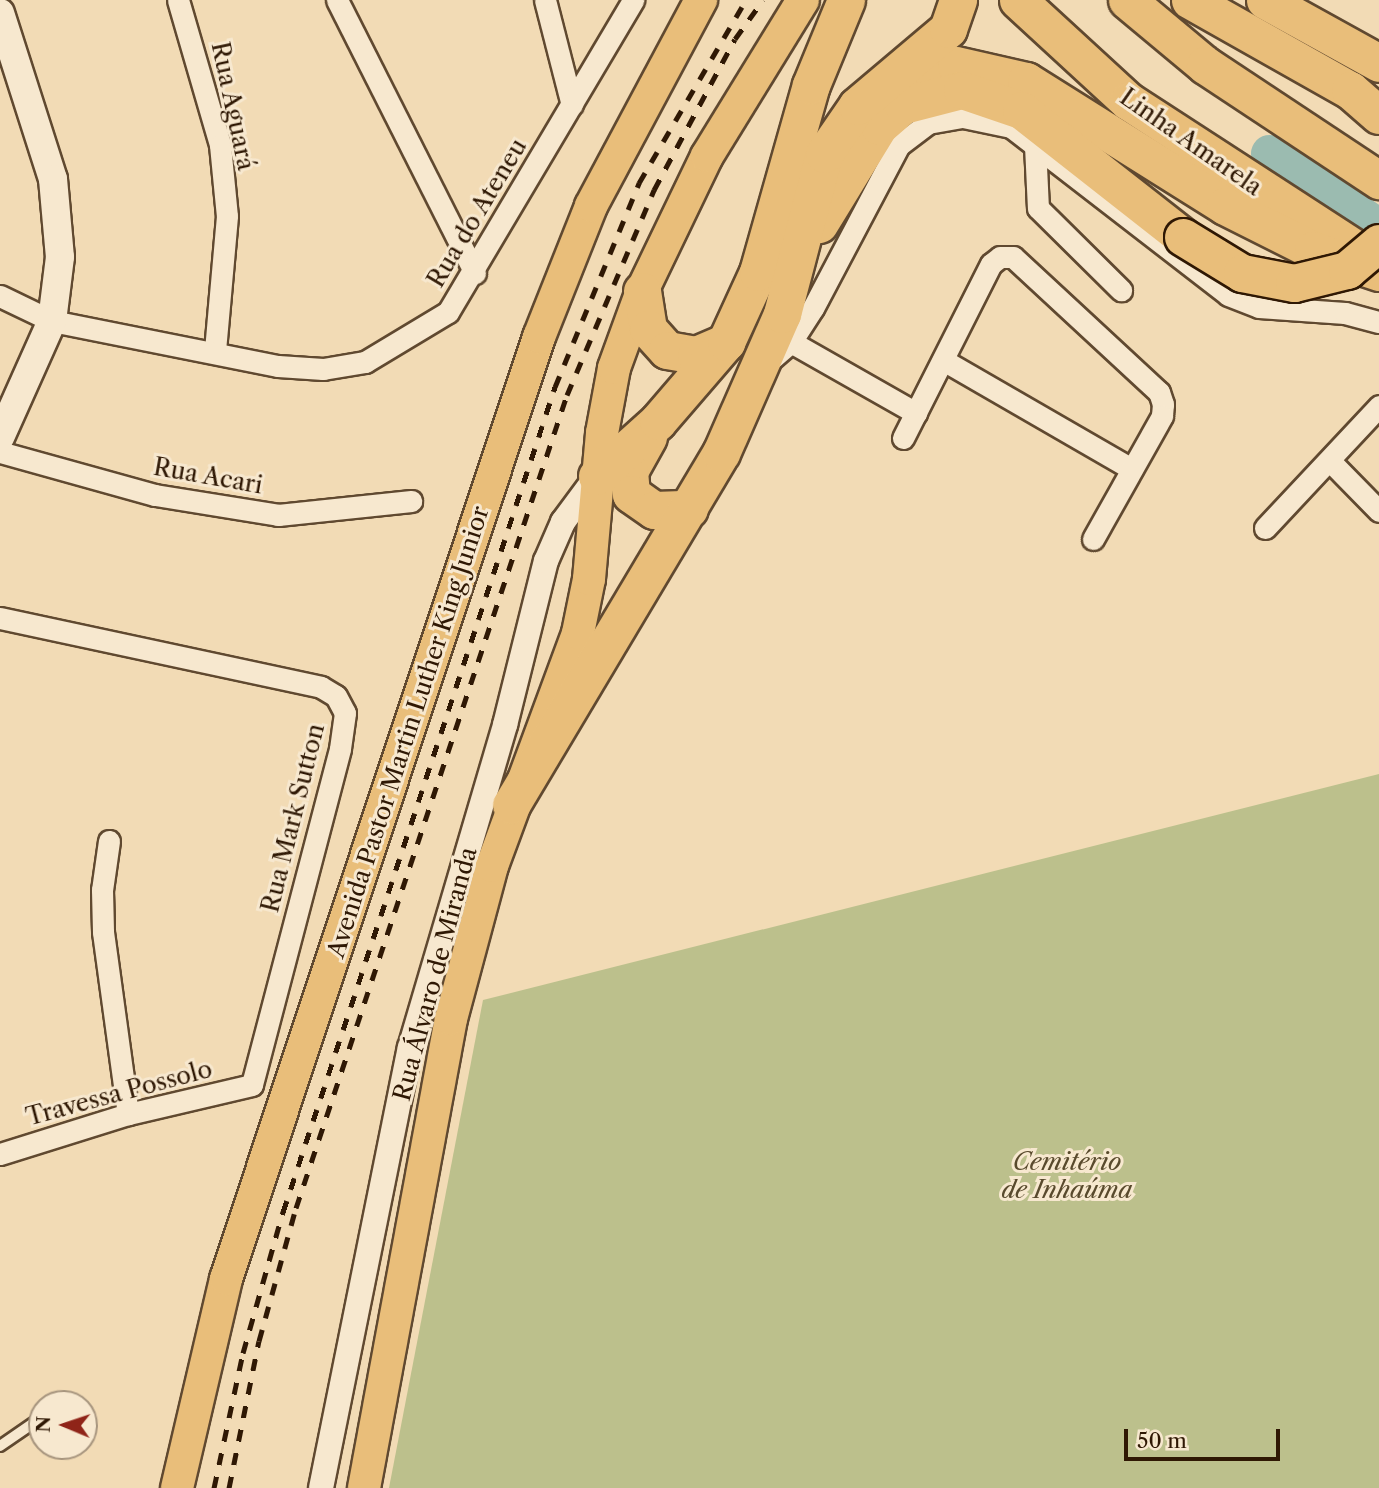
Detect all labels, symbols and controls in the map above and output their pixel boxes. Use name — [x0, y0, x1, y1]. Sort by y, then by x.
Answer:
street label: Rua Aguará — [205, 39, 261, 173]
street label: Linha Amarela — [1114, 82, 1268, 202]
street label: Rua do Ateneu — [421, 133, 533, 293]
street label: Rua Acari — [151, 452, 265, 500]
street label: Avenida Pastor Martin Luther King Junior — [321, 502, 495, 962]
street label: Rua Mark Sutton — [256, 720, 330, 916]
street label: Rua Álvaro de Miranda — [387, 843, 483, 1105]
street label: Travessa Possolo — [23, 1054, 215, 1132]
park label: Cemitério de Inhaúma — [1002, 1148, 1132, 1204]
north arrow — [28, 1390, 98, 1460]
scale bar — [1127, 1414, 1283, 1458]
text: N — [32, 1416, 55, 1433]
text: 50 m — [1137, 1428, 1187, 1453]

